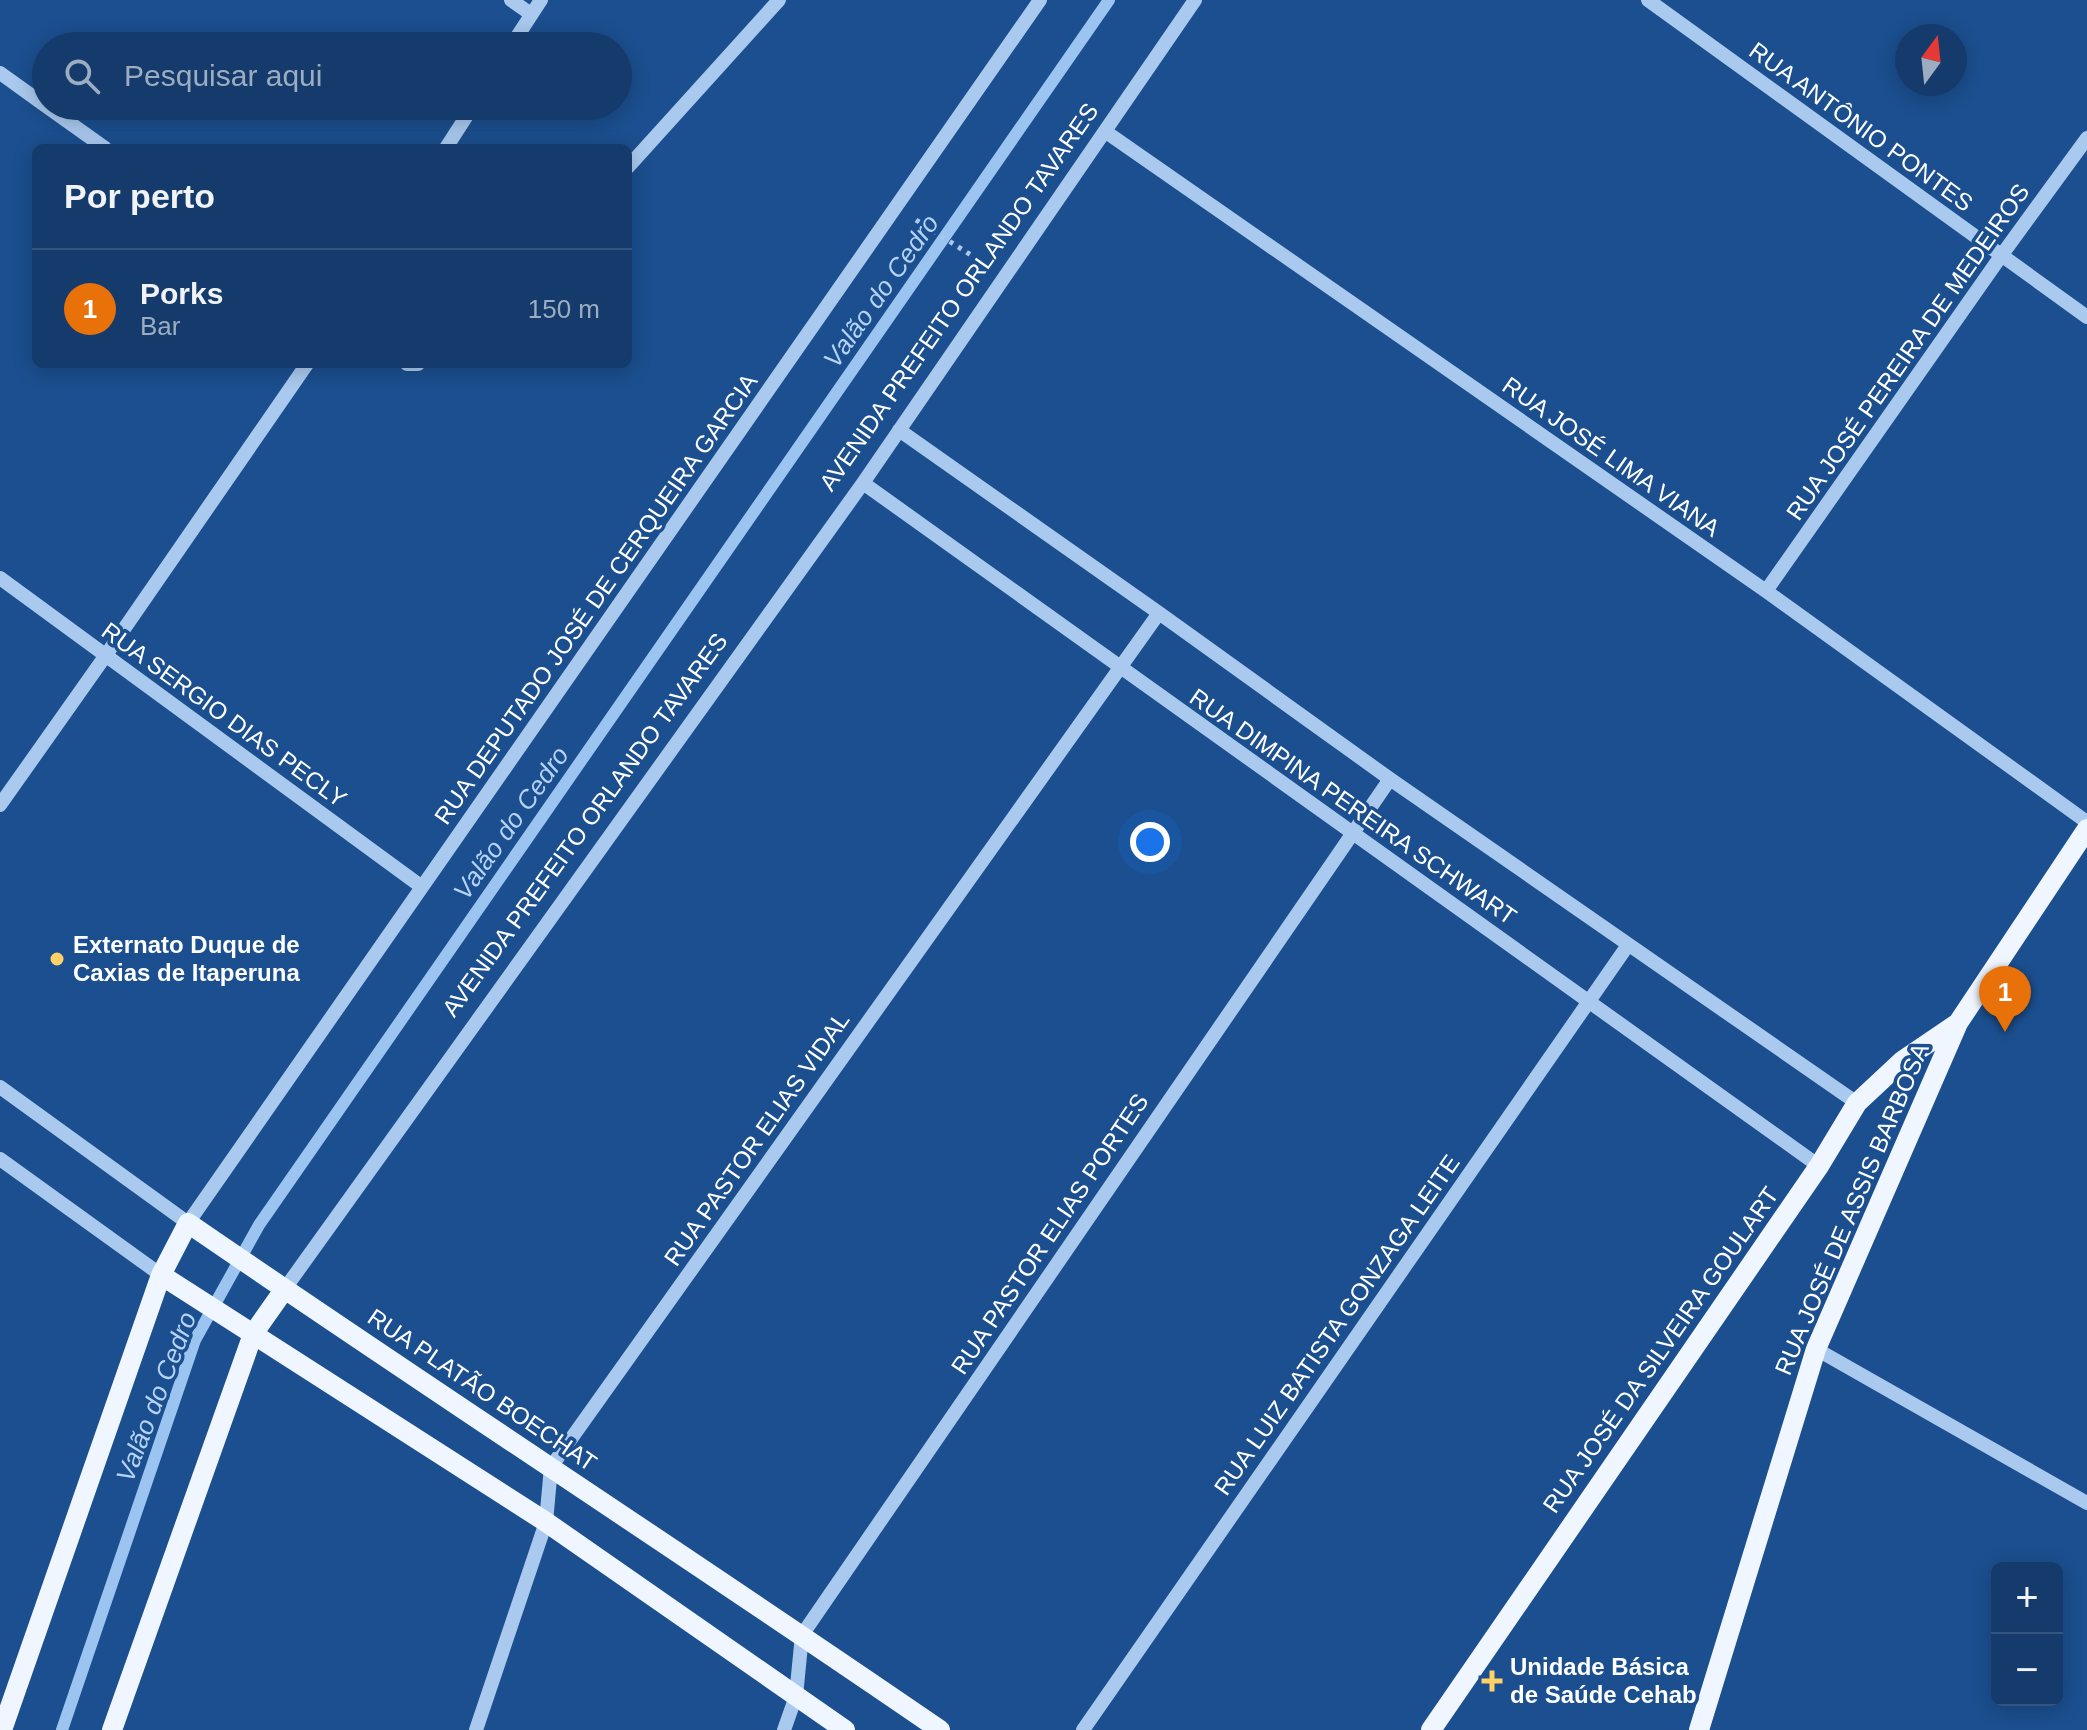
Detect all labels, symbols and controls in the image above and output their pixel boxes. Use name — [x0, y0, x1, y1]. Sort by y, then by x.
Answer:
north arrow — [1895, 24, 1967, 96]
search box — [32, 32, 632, 120]
street label: RUA ANTÔNIO PONTES — [1744, 37, 1978, 217]
icon: search — [60, 54, 104, 98]
text: Pesquisar aqui — [124, 59, 322, 92]
street label: AVENIDA PREFEITO ORLANDO TAVARES — [814, 98, 1104, 496]
text: Por perto — [64, 177, 215, 215]
street label: RUA JOSÉ PEREIRA DE MEDEIROS — [1781, 178, 2035, 525]
water label: Valão do Cedro — [817, 209, 945, 373]
text: Porks — [140, 277, 223, 310]
text: 1 — [83, 294, 97, 324]
text: 150 m — [528, 294, 600, 324]
text: Bar — [140, 311, 180, 341]
street label: RUA DEPUTADO JOSÉ DE CERQUEIRA GARCIA — [429, 368, 763, 829]
street label: RUA JOSÉ LIMA VIANA — [1498, 371, 1725, 542]
street label: RUA SERGIO DIAS PECLY — [97, 617, 352, 812]
street label: AVENIDA PREFEITO ORLANDO TAVARES — [436, 628, 733, 1021]
street label: RUA DIMPINA PEREIRA SCHWART — [1185, 683, 1522, 930]
water label: Valão do Cedro — [447, 741, 575, 905]
your location — [1130, 822, 1170, 862]
place label: Externato Duque de Caxias de Itaperuna — [73, 931, 300, 986]
marker: Externato Duque de Caxias de Itaperuna — [48, 950, 66, 968]
pin: 1 — [1979, 966, 2031, 1032]
street label: RUA PASTOR ELIAS VIDAL — [659, 1007, 855, 1271]
street label: RUA JOSÉ DE ASSIS BARBOSA — [1769, 1039, 1934, 1379]
street label: RUA PASTOR ELIAS PORTES — [946, 1089, 1154, 1379]
street label: RUA LUIZ BATISTA GONZAGA LEITE — [1208, 1150, 1465, 1500]
street label: RUA JOSÉ DA SILVEIRA GOULART — [1537, 1181, 1784, 1518]
street label: RUA PLATÃO BOECHAT — [363, 1303, 602, 1476]
water label: Valão do Cedro — [110, 1308, 202, 1486]
map controls — [1991, 1562, 2063, 1706]
button: + — [1991, 1562, 2063, 1634]
button: − — [1991, 1634, 2063, 1706]
place label: Unidade Básica de Saúde Cehab — [1510, 1653, 1697, 1708]
marker: Unidade Básica de Saúde Cehab — [1481, 1670, 1503, 1692]

